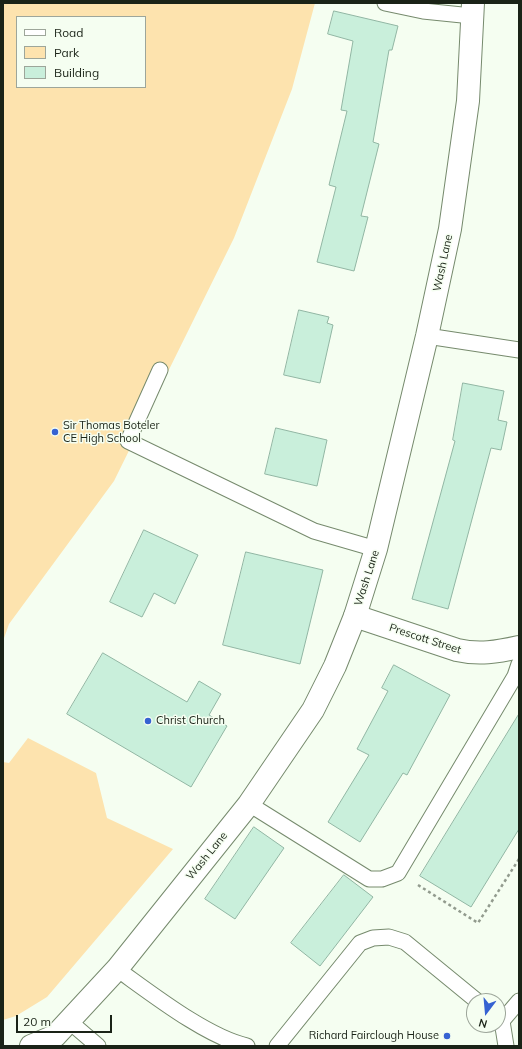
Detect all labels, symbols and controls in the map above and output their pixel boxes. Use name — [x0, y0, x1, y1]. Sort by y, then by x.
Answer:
legend — [16, 16, 146, 88]
text: Road — [54, 25, 83, 40]
text: Park — [54, 45, 79, 60]
text: Building — [54, 65, 99, 80]
street label: Wash Lane — [431, 233, 455, 293]
place label: Sir Thomas Boteler CE High School — [63, 419, 159, 445]
marker: Sir Thomas Boteler CE High School — [50, 427, 60, 437]
street label: Wash Lane — [352, 548, 382, 608]
street label: Prescott Street — [387, 621, 463, 657]
place label: Christ Church — [156, 714, 225, 728]
marker: Christ Church — [143, 716, 153, 726]
street label: Wash Lane — [184, 829, 230, 883]
north arrow — [466, 993, 506, 1033]
scale bar — [18, 1007, 114, 1033]
text: 20 m — [23, 1014, 51, 1029]
text: N — [477, 1016, 489, 1031]
place label: Richard Fairclough House — [309, 1029, 439, 1043]
marker: Richard Fairclough House — [442, 1031, 452, 1041]

